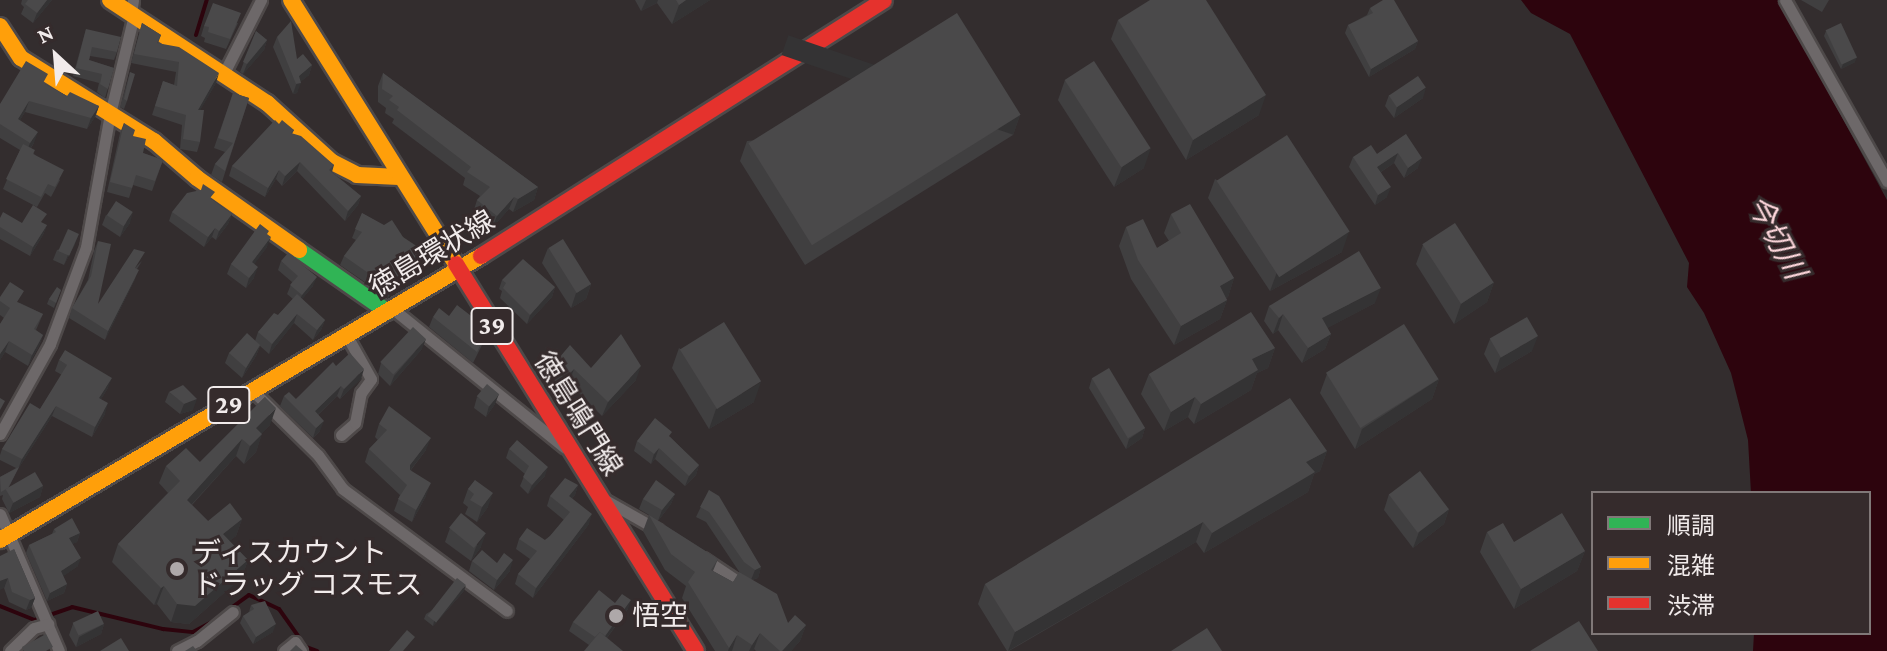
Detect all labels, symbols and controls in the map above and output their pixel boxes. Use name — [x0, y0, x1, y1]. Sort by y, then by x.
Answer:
north arrow — [16, 16, 96, 96]
text: N — [33, 19, 57, 49]
water label: 今切川 — [1739, 189, 1813, 285]
street label: 徳島環状線 — [363, 204, 501, 304]
road number: 39 — [470, 304, 514, 348]
street label: 徳島鳴門線 — [527, 346, 629, 482]
road number: 29 — [207, 383, 251, 427]
legend — [1591, 491, 1871, 635]
text: 順調 — [1667, 512, 1715, 539]
place label: ディスカウント ドラッグ コスモス — [193, 536, 422, 602]
text: 混雑 — [1667, 552, 1715, 579]
marker: ディスカウント ドラッグ コスモス — [168, 560, 186, 578]
text: 渋滞 — [1667, 592, 1715, 619]
place label: 悟空 — [632, 599, 688, 633]
marker: 悟空 — [607, 607, 625, 625]

